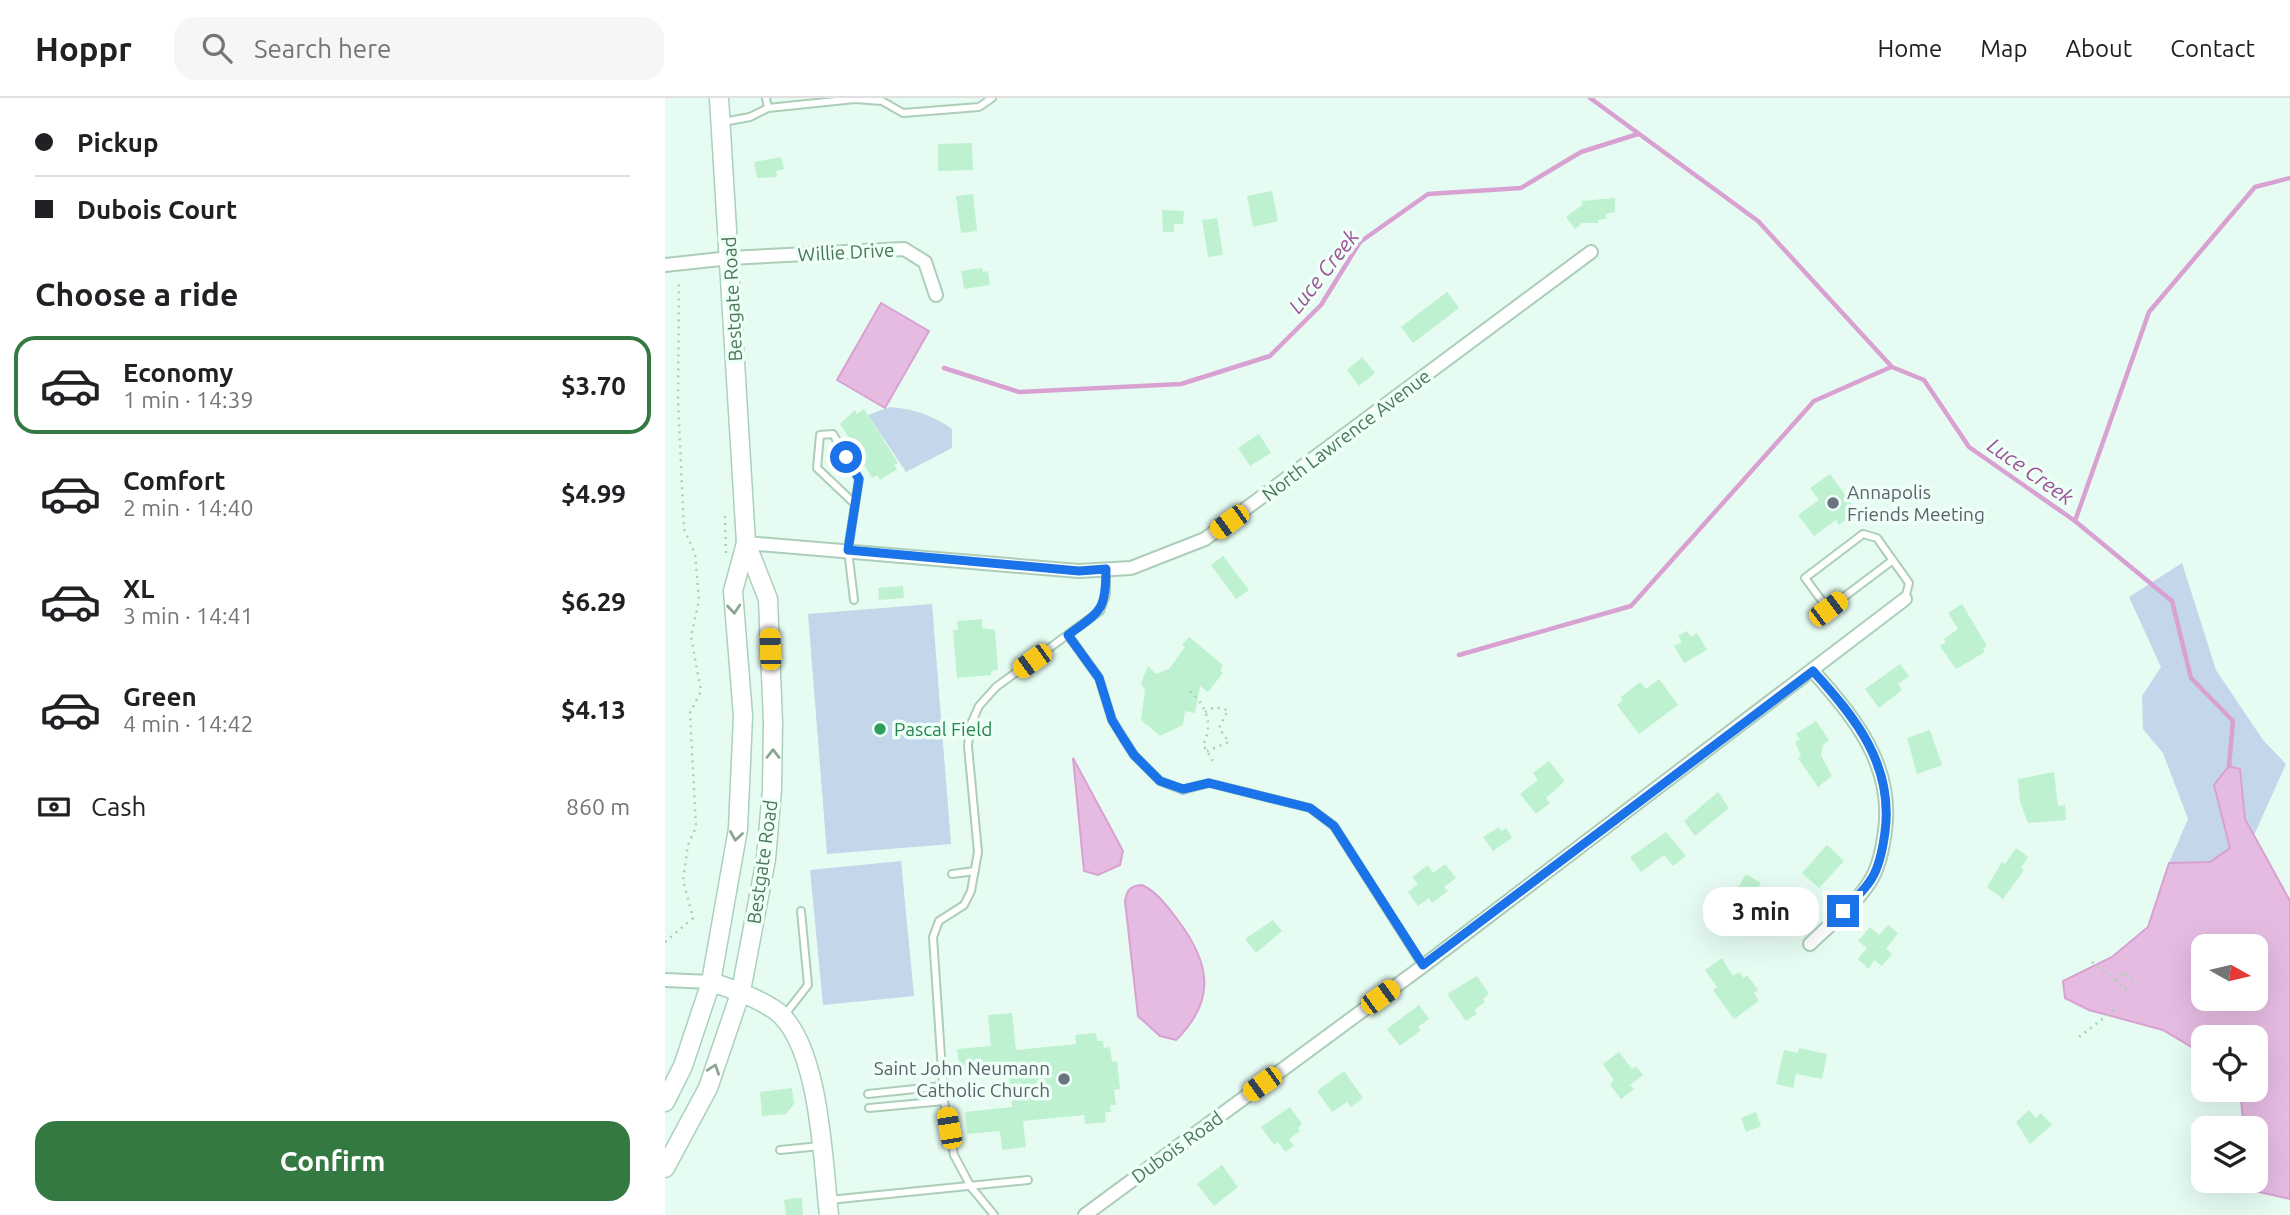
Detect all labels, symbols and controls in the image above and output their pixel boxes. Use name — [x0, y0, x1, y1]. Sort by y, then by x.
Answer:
search box — [174, 17, 664, 80]
icon: search — [198, 29, 236, 67]
text: Hoppr — [35, 30, 132, 67]
text: Search here — [254, 34, 391, 63]
text: Home — [1877, 35, 1942, 62]
text: Map — [1980, 35, 2027, 62]
text: About — [2065, 35, 2132, 62]
text: Contact — [2170, 35, 2255, 62]
text: Pickup — [77, 128, 159, 157]
text: Dubois Court — [77, 195, 237, 224]
water label: Luce Creek — [1283, 224, 1363, 317]
street label: Bestgate Road — [718, 236, 746, 362]
street label: Willie Drive — [797, 238, 895, 266]
text: Choose a ride — [35, 276, 238, 312]
icon: car — [39, 354, 102, 417]
text: Economy — [123, 358, 233, 387]
street label: North Lawrence Avenue — [1258, 365, 1434, 505]
text: $3.70 — [561, 371, 626, 400]
text: 1 min · 14:39 — [123, 387, 254, 412]
water label: Luce Creek — [1983, 433, 2079, 509]
route start — [830, 441, 862, 473]
icon: car — [39, 462, 102, 525]
text: Comfort — [123, 466, 226, 495]
text: $4.99 — [561, 479, 626, 508]
place label: Annapolis Friends Meeting — [1847, 481, 1985, 525]
text: 2 min · 14:40 — [123, 495, 254, 520]
marker: Annapolis Friends Meeting — [1825, 495, 1841, 511]
car — [1206, 501, 1253, 543]
icon: car — [39, 570, 102, 633]
text: XL — [123, 574, 154, 603]
text: $6.29 — [561, 587, 626, 616]
car — [1805, 588, 1852, 630]
text: 3 min · 14:41 — [123, 603, 254, 628]
one-way arrow — [726, 604, 741, 615]
car — [759, 628, 782, 670]
car — [1009, 640, 1056, 682]
icon: car — [39, 678, 102, 741]
text: Green — [123, 682, 197, 711]
text: $4.13 — [561, 695, 626, 724]
text: 4 min · 14:42 — [123, 711, 254, 736]
place label: Pascal Field — [894, 718, 992, 740]
marker: Pascal Field — [872, 721, 888, 737]
one-way arrow — [765, 749, 781, 759]
icon: cash — [35, 788, 73, 826]
text: Cash — [91, 792, 146, 821]
text: 860 m — [566, 794, 630, 819]
street label: Bestgate Road — [742, 799, 782, 925]
one-way arrow — [729, 830, 744, 842]
callout: 3 min — [1703, 886, 1819, 936]
route end — [1827, 895, 1859, 927]
text: 3 min — [1732, 899, 1790, 924]
north arrow — [2191, 934, 2268, 1012]
map controls — [2191, 934, 2268, 1193]
car — [1357, 976, 1404, 1018]
button: locate — [2191, 1025, 2268, 1102]
place label: Saint John Neumann Catholic Church — [874, 1057, 1050, 1101]
car — [1239, 1063, 1286, 1105]
one-way arrow — [706, 1064, 720, 1076]
marker: Saint John Neumann Catholic Church — [1056, 1071, 1072, 1087]
car — [936, 1105, 963, 1151]
street label: Dubois Road — [1127, 1107, 1227, 1187]
button: layers — [2191, 1116, 2268, 1193]
button: Confirm — [35, 1121, 630, 1201]

